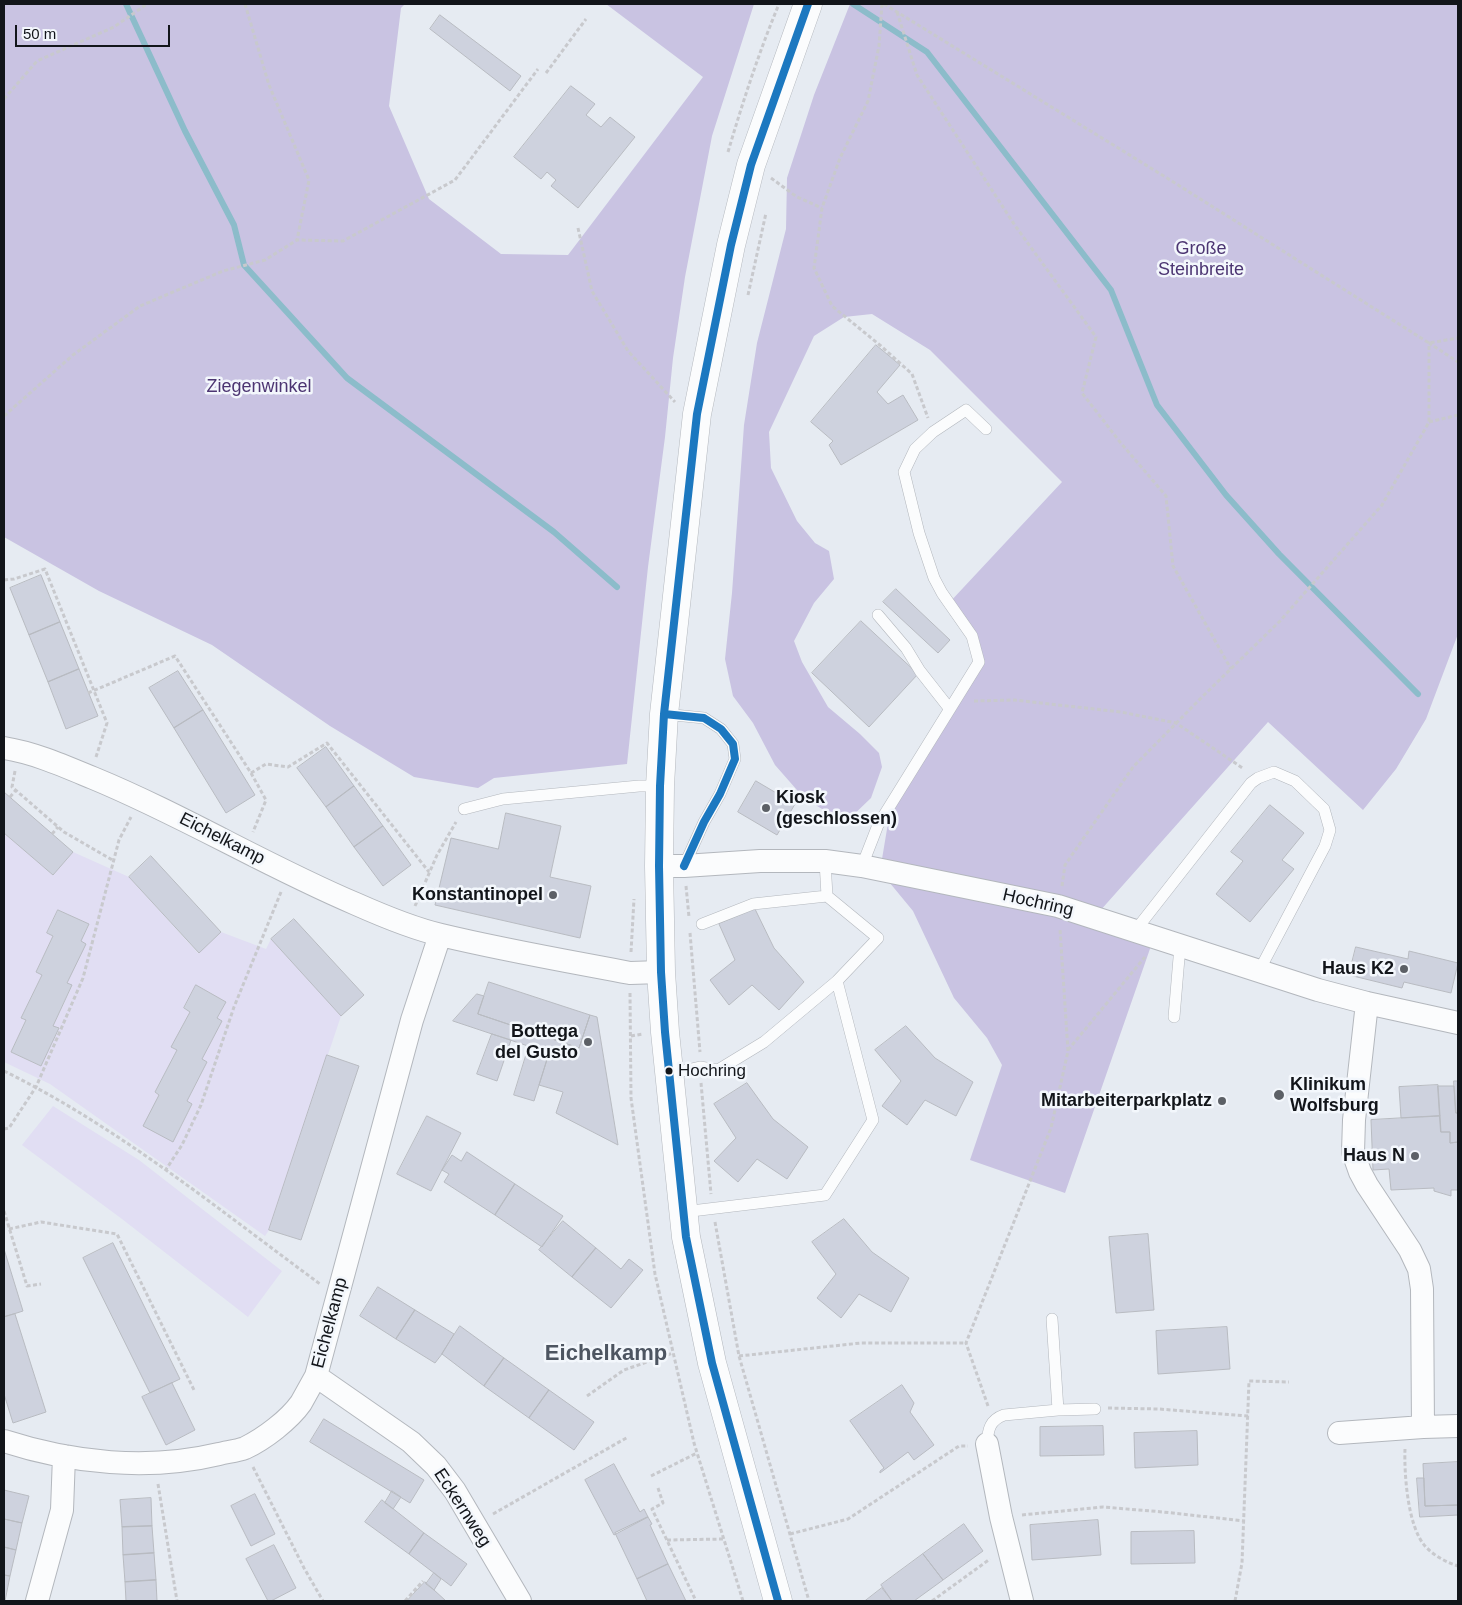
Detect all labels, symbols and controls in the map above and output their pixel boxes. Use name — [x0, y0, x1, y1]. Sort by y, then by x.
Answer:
scale bar — [18, 15, 172, 47]
text: 50 m — [23, 25, 56, 42]
park label: Große Steinbreite — [1158, 238, 1244, 280]
park label: Ziegenwinkel — [206, 376, 312, 398]
place label: Kiosk (geschlossen) — [776, 787, 897, 830]
marker: Kiosk (geschlossen) — [760, 802, 772, 814]
street label: Eichelkamp — [176, 808, 268, 870]
place label: Konstantinopel — [412, 884, 543, 906]
street label: Hochring — [1000, 884, 1076, 922]
marker: Konstantinopel — [547, 889, 559, 901]
place label: Haus K2 — [1322, 958, 1394, 980]
marker: Haus K2 — [1398, 963, 1410, 975]
place label: Bottega del Gusto — [495, 1021, 578, 1064]
marker: Bottega del Gusto — [582, 1036, 594, 1048]
place label: Hochring — [678, 1061, 746, 1081]
marker: Hochring — [664, 1066, 674, 1076]
place label: Klinikum Wolfsburg — [1290, 1074, 1379, 1116]
marker: Klinikum Wolfsburg — [1272, 1088, 1286, 1102]
place label: Mitarbeiterparkplatz — [1041, 1090, 1212, 1112]
marker: Mitarbeiterparkplatz — [1216, 1095, 1228, 1107]
place label: Haus N — [1343, 1145, 1405, 1167]
marker: Haus N — [1409, 1150, 1421, 1162]
street label: Eichelkamp — [308, 1275, 352, 1371]
district label: Eichelkamp — [545, 1341, 667, 1367]
street label: Eckernweg — [429, 1465, 495, 1551]

